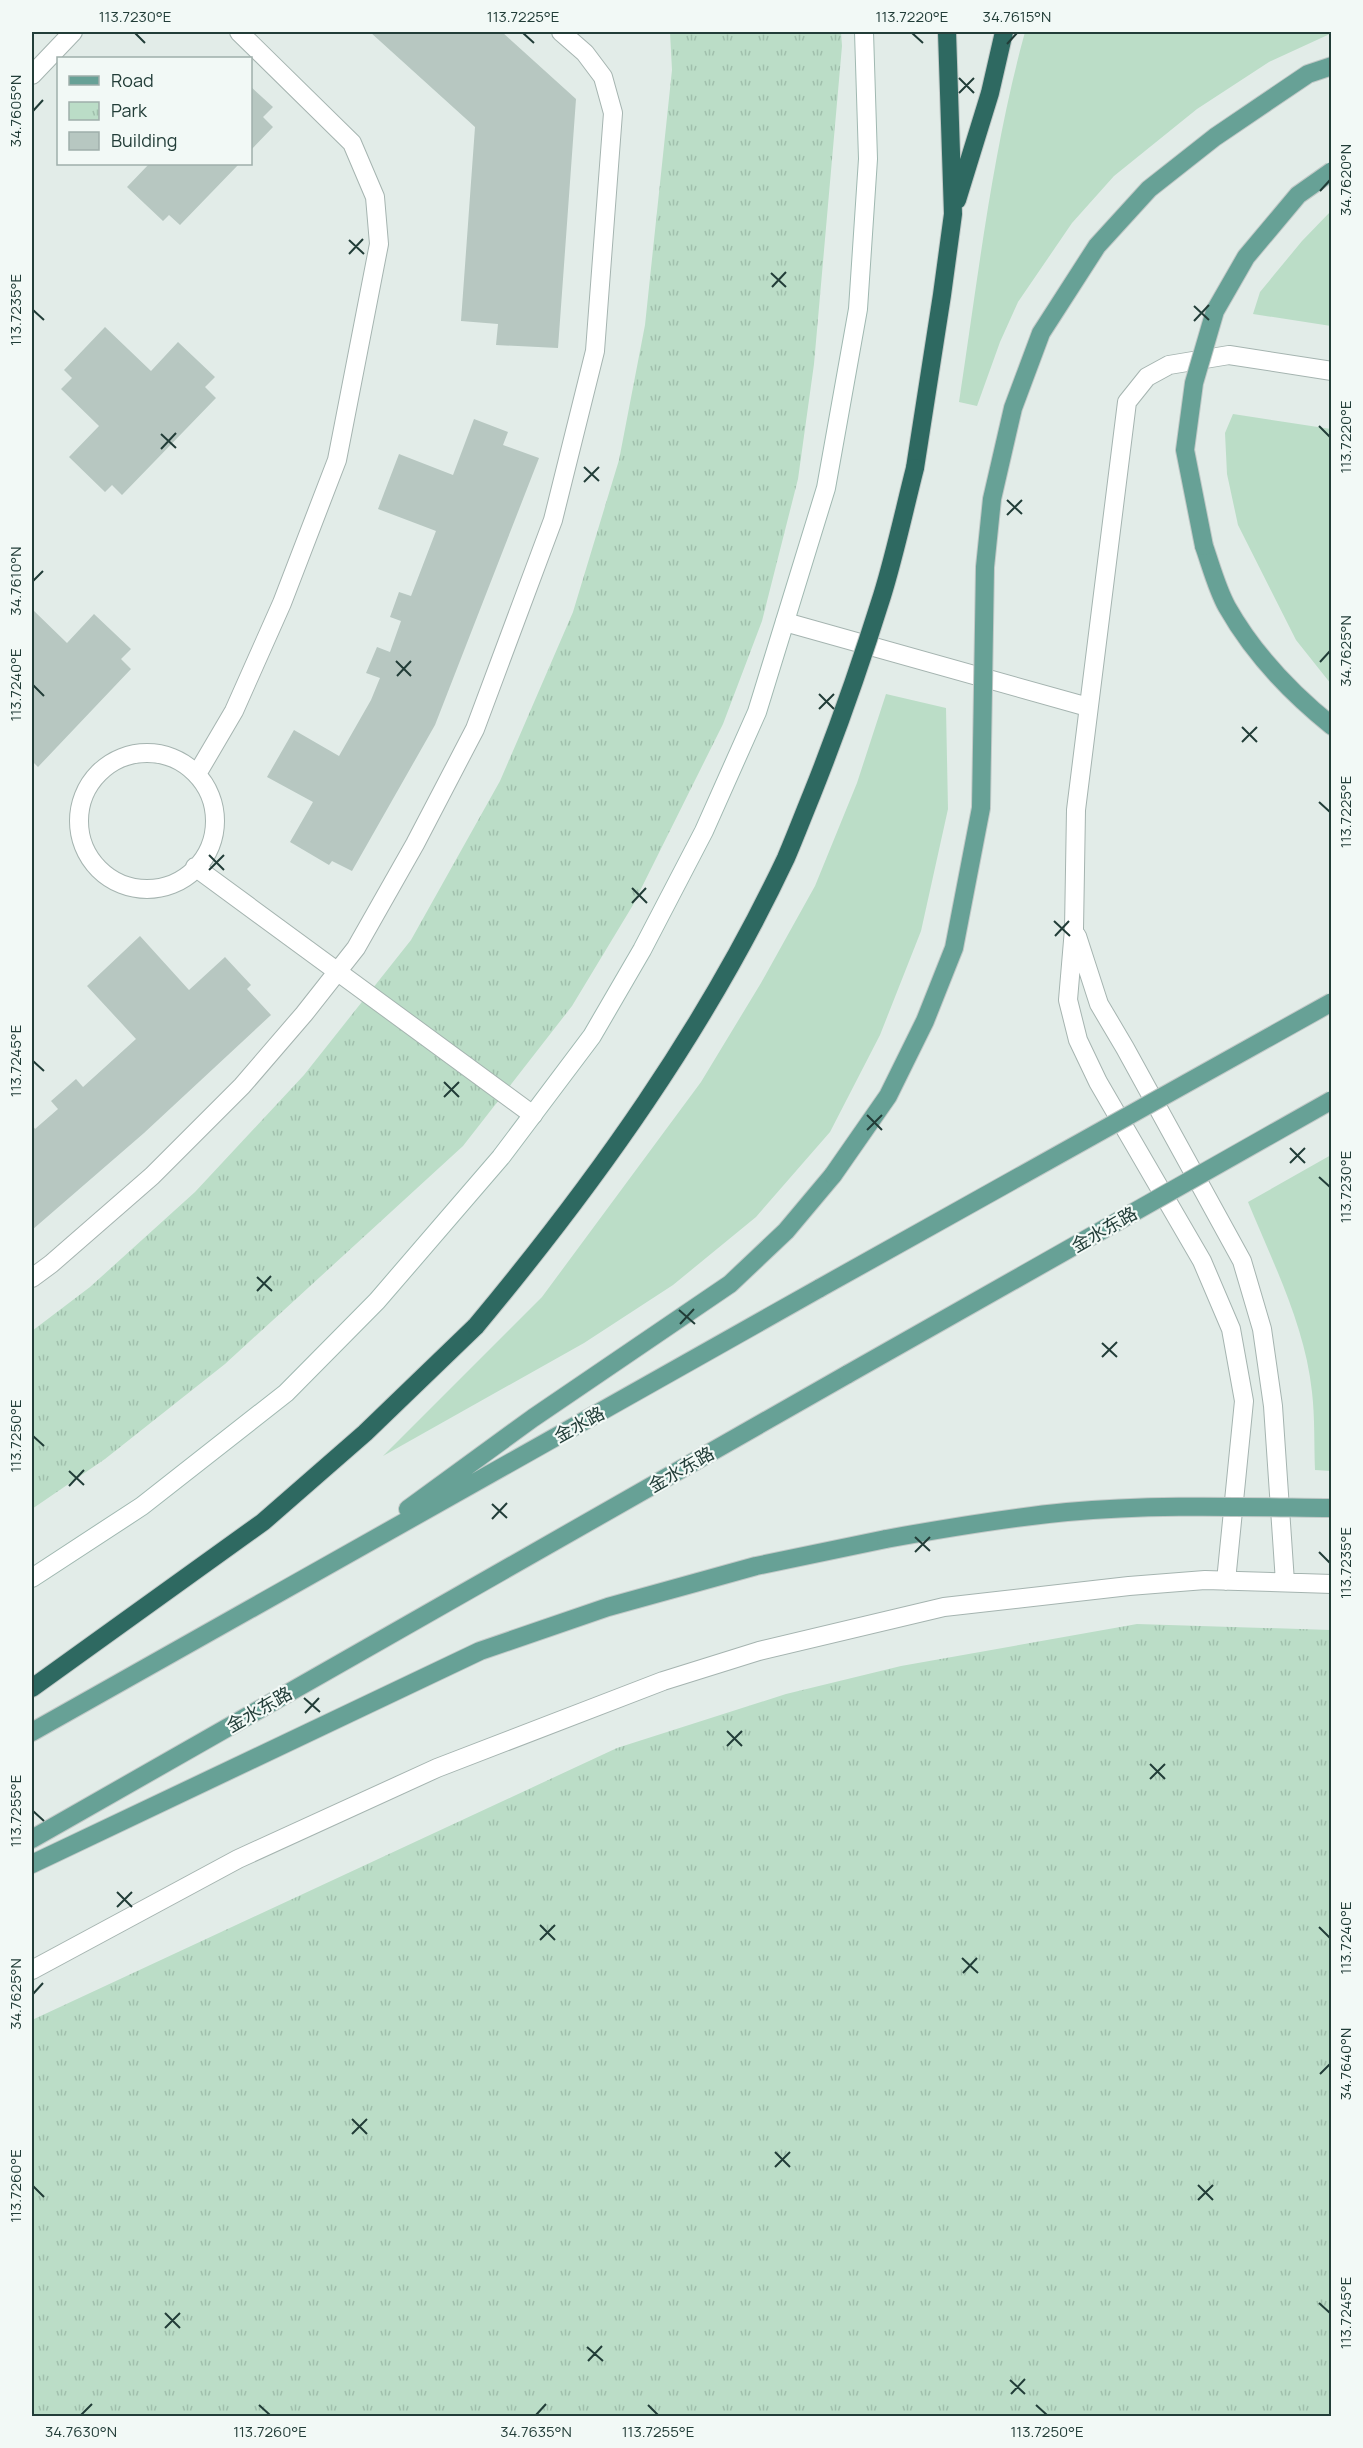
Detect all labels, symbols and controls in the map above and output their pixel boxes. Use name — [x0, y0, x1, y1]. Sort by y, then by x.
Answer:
text: 113.7230°E — [99, 6, 171, 27]
text: 113.7225°E — [487, 6, 559, 27]
text: 113.7220°E — [876, 6, 948, 27]
text: 34.7615°N — [983, 6, 1051, 27]
legend — [57, 57, 252, 165]
text: Road — [111, 68, 154, 92]
text: 34.7605°N — [5, 75, 26, 147]
text: Park — [111, 98, 148, 122]
text: Building — [111, 128, 177, 152]
text: 34.7620°N — [1335, 144, 1356, 216]
text: 113.7235°E — [5, 274, 26, 346]
text: 113.7220°E — [1335, 401, 1356, 473]
text: 34.7610°N — [5, 546, 26, 616]
text: 34.7625°N — [1335, 615, 1356, 687]
text: 113.7240°E — [5, 649, 26, 721]
text: 113.7225°E — [1335, 776, 1356, 848]
text: 113.7245°E — [5, 1025, 26, 1097]
text: 113.7230°E — [1335, 1151, 1356, 1223]
street label: 金水东路 — [1067, 1201, 1141, 1257]
text: 113.7250°E — [5, 1400, 26, 1473]
street label: 金水路 — [550, 1400, 608, 1448]
street label: 金水东路 — [644, 1441, 718, 1497]
text: 113.7235°E — [1335, 1527, 1356, 1599]
street label: 金水东路 — [222, 1681, 296, 1737]
text: 113.7255°E — [5, 1775, 26, 1847]
text: 113.7240°E — [1335, 1902, 1356, 1974]
text: 34.7625°N — [5, 1958, 26, 2030]
text: 34.7640°N — [1335, 2028, 1356, 2100]
text: 113.7260°E — [5, 2149, 26, 2223]
text: 113.7245°E — [1335, 2277, 1356, 2349]
text: 34.7630°N — [45, 2421, 117, 2442]
text: 113.7260°E — [233, 2421, 307, 2442]
text: 34.7635°N — [500, 2421, 572, 2442]
text: 113.7255°E — [622, 2421, 694, 2442]
text: 113.7250°E — [1011, 2421, 1084, 2442]

